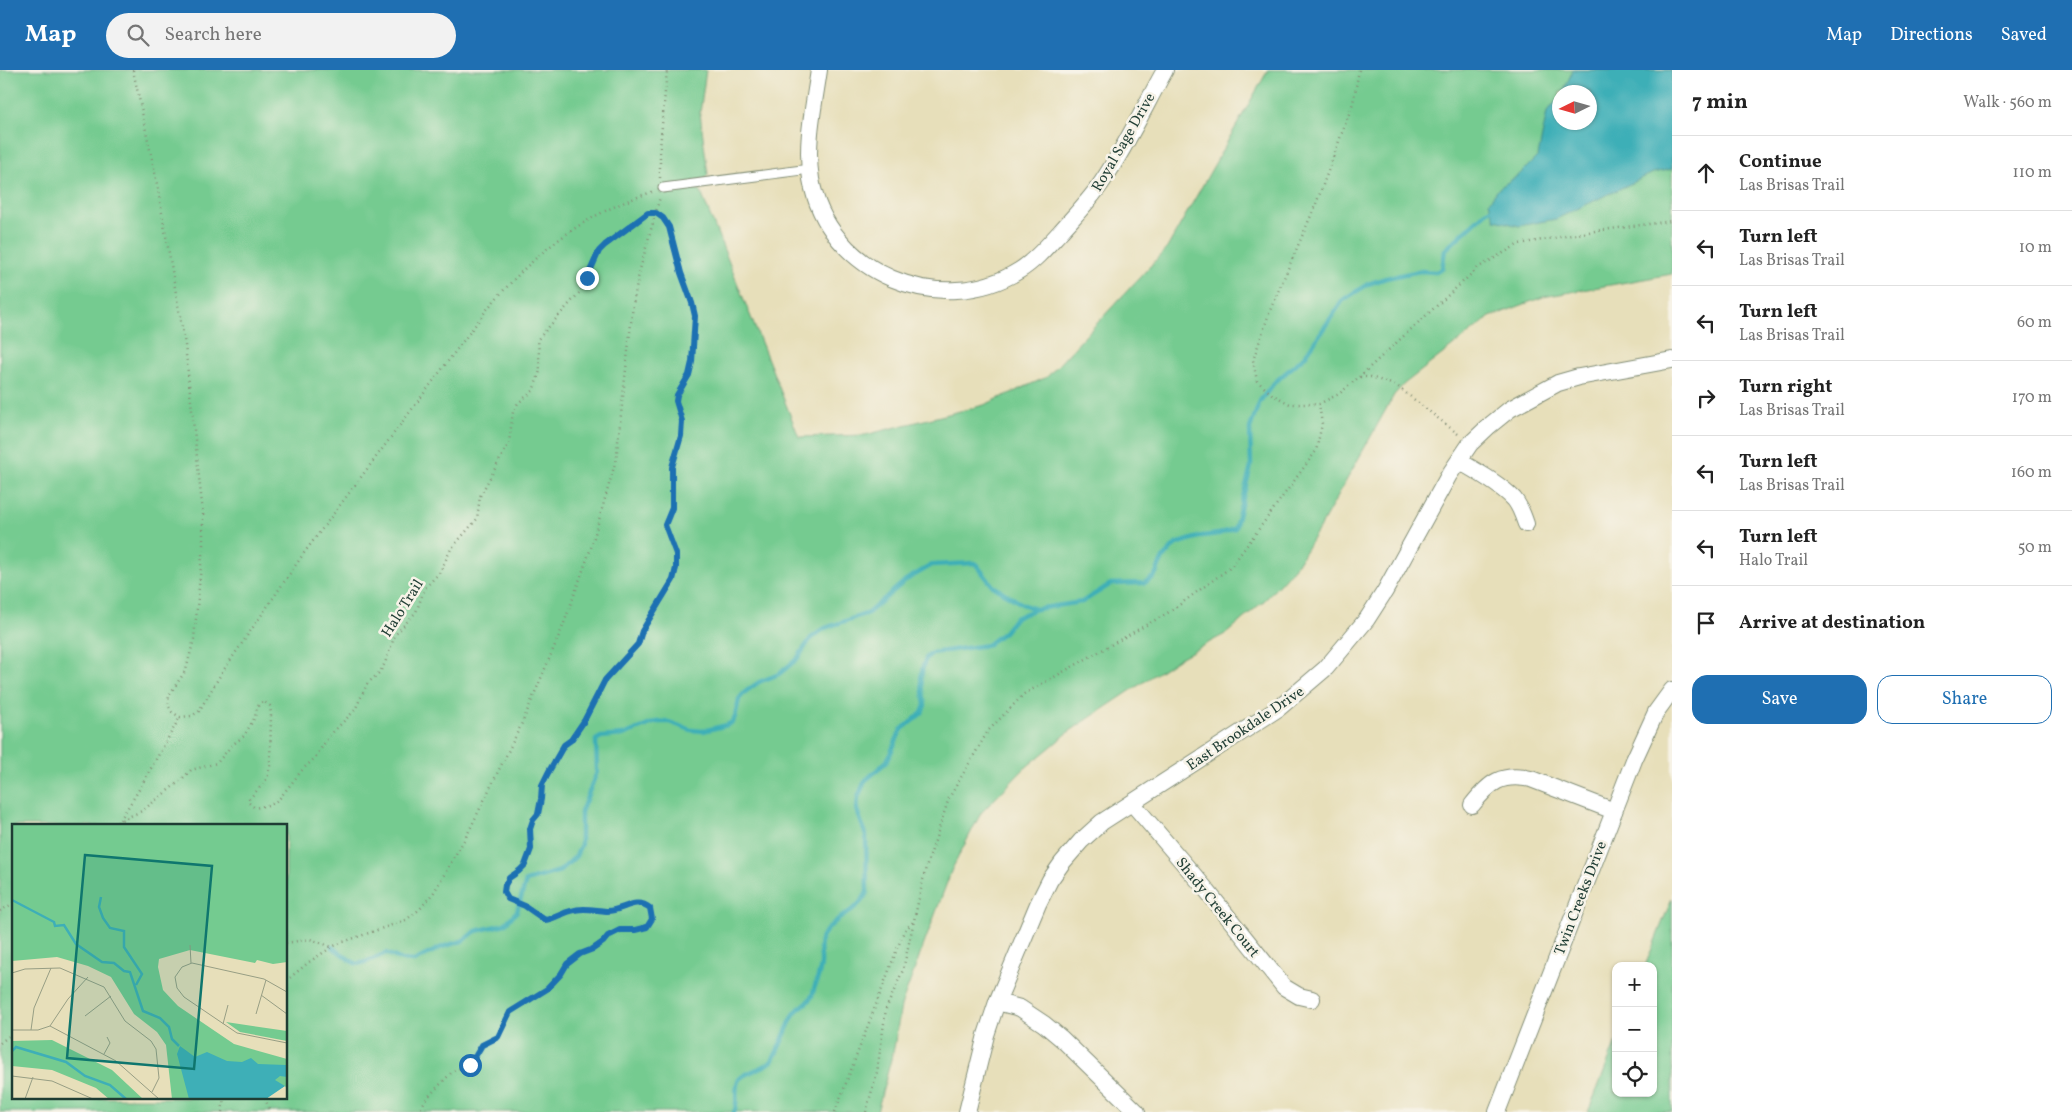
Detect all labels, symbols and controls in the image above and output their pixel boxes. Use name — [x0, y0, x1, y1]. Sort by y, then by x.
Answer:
search box — [106, 13, 456, 58]
text: Map — [25, 18, 76, 52]
icon: search — [124, 21, 152, 49]
text: Search here — [164, 22, 262, 48]
text: Map — [1826, 23, 1862, 48]
text: Directions — [1890, 23, 1973, 48]
text: Saved — [2001, 23, 2047, 48]
north arrow — [1552, 85, 1597, 130]
text: 7 min — [1692, 88, 1748, 117]
street label: Royal Sage Drive — [1087, 89, 1161, 196]
text: Walk · 560 m — [1963, 92, 2052, 114]
text: Continue — [1739, 149, 1822, 175]
icon: ahead — [1692, 159, 1720, 187]
text: 110 m — [2013, 162, 2052, 184]
text: Las Brisas Trail — [1739, 175, 1845, 197]
text: Turn left — [1739, 224, 1818, 250]
icon: left — [1692, 234, 1720, 262]
text: 10 m — [2019, 237, 2052, 259]
text: Las Brisas Trail — [1739, 250, 1845, 272]
route end — [576, 267, 599, 290]
text: Turn left — [1739, 299, 1818, 325]
icon: left — [1692, 309, 1720, 337]
text: 60 m — [2017, 312, 2052, 334]
text: Las Brisas Trail — [1739, 325, 1845, 347]
text: Turn right — [1739, 374, 1832, 400]
icon: right — [1692, 384, 1720, 412]
text: 170 m — [2012, 387, 2052, 409]
text: Las Brisas Trail — [1739, 400, 1845, 422]
text: Turn left — [1739, 449, 1818, 475]
icon: left — [1692, 459, 1720, 487]
text: 160 m — [2011, 462, 2052, 484]
text: Las Brisas Trail — [1739, 475, 1845, 497]
text: Turn left — [1739, 524, 1818, 550]
icon: left — [1692, 534, 1720, 562]
text: 50 m — [2018, 537, 2052, 559]
text: Halo Trail — [1739, 550, 1808, 572]
street label: Halo Trail — [377, 576, 429, 642]
icon: arrive — [1692, 609, 1720, 637]
text: Arrive at destination — [1739, 610, 1925, 636]
button: Save — [1692, 675, 1867, 724]
button: Share — [1877, 675, 2052, 724]
street label: East Brookdale Drive — [1183, 682, 1309, 776]
inset map — [12, 824, 288, 1100]
street label: Twin Creeks Drive — [1550, 838, 1613, 959]
street label: Shady Creek Court — [1170, 854, 1264, 962]
map controls — [1612, 962, 1657, 1097]
button: + — [1612, 962, 1657, 1007]
button: − — [1612, 1007, 1657, 1052]
button: locate — [1612, 1052, 1657, 1097]
route start — [459, 1054, 482, 1077]

